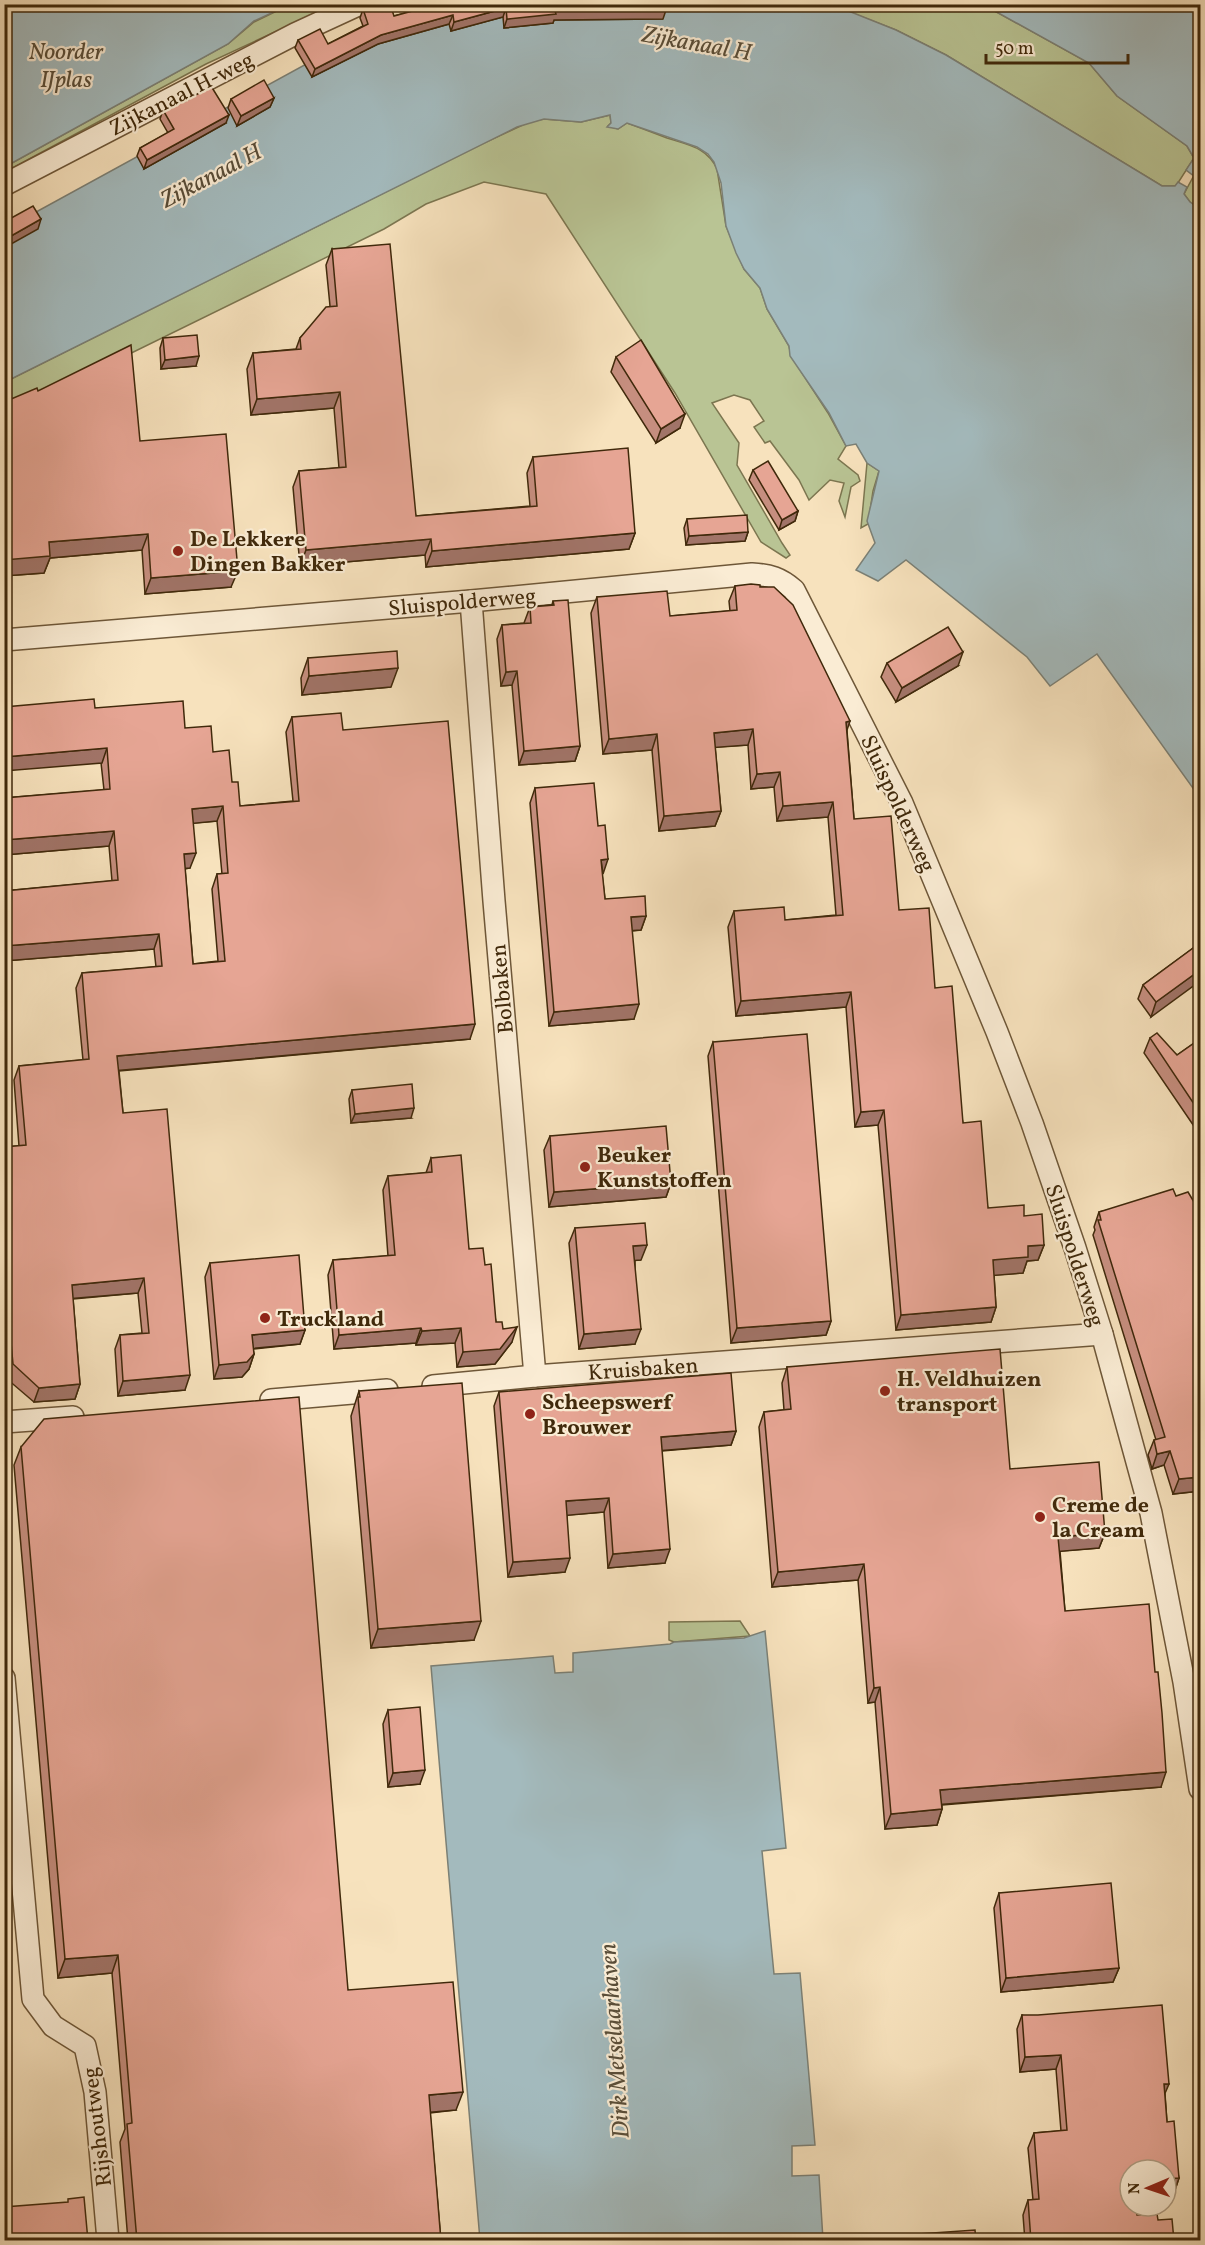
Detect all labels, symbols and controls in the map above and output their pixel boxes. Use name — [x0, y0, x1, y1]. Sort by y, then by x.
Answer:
water label: Zijkanaal H — [638, 18, 755, 71]
scale bar — [986, 27, 1128, 65]
water label: Noorder IJplas — [28, 36, 105, 98]
text: 50 m — [995, 37, 1034, 62]
street label: Zijkanaal H-weg — [105, 45, 260, 145]
water label: Zijkanaal H — [154, 135, 269, 218]
place label: De Lekkere Dingen Bakker — [190, 525, 346, 581]
marker: De Lekkere Dingen Bakker — [171, 544, 185, 558]
street label: Sluispolderweg — [387, 582, 537, 625]
street label: Sluispolderweg — [851, 730, 942, 878]
street label: Bolbaken — [484, 943, 523, 1035]
place label: Beuker Kunststoffen — [597, 1141, 732, 1197]
marker: Beuker Kunststoffen — [578, 1160, 592, 1174]
street label: Sluispolderweg — [1036, 1180, 1111, 1331]
place label: Truckland — [277, 1305, 384, 1336]
marker: Truckland — [258, 1311, 272, 1325]
street label: Kruisbaken — [587, 1351, 700, 1390]
place label: H. Veldhuizen transport — [897, 1365, 1042, 1421]
marker: H. Veldhuizen transport — [878, 1384, 892, 1398]
place label: Scheepswerf Brouwer — [542, 1388, 674, 1444]
marker: Scheepswerf Brouwer — [523, 1407, 537, 1421]
place label: Creme de la Cream — [1052, 1491, 1149, 1547]
marker: Creme de la Cream — [1033, 1510, 1047, 1524]
water label: Dirk Metselaarhaven — [592, 1942, 640, 2140]
street label: Rijshoutweg — [76, 2065, 121, 2188]
north arrow — [1118, 2158, 1178, 2218]
text: N — [1124, 2182, 1146, 2195]

